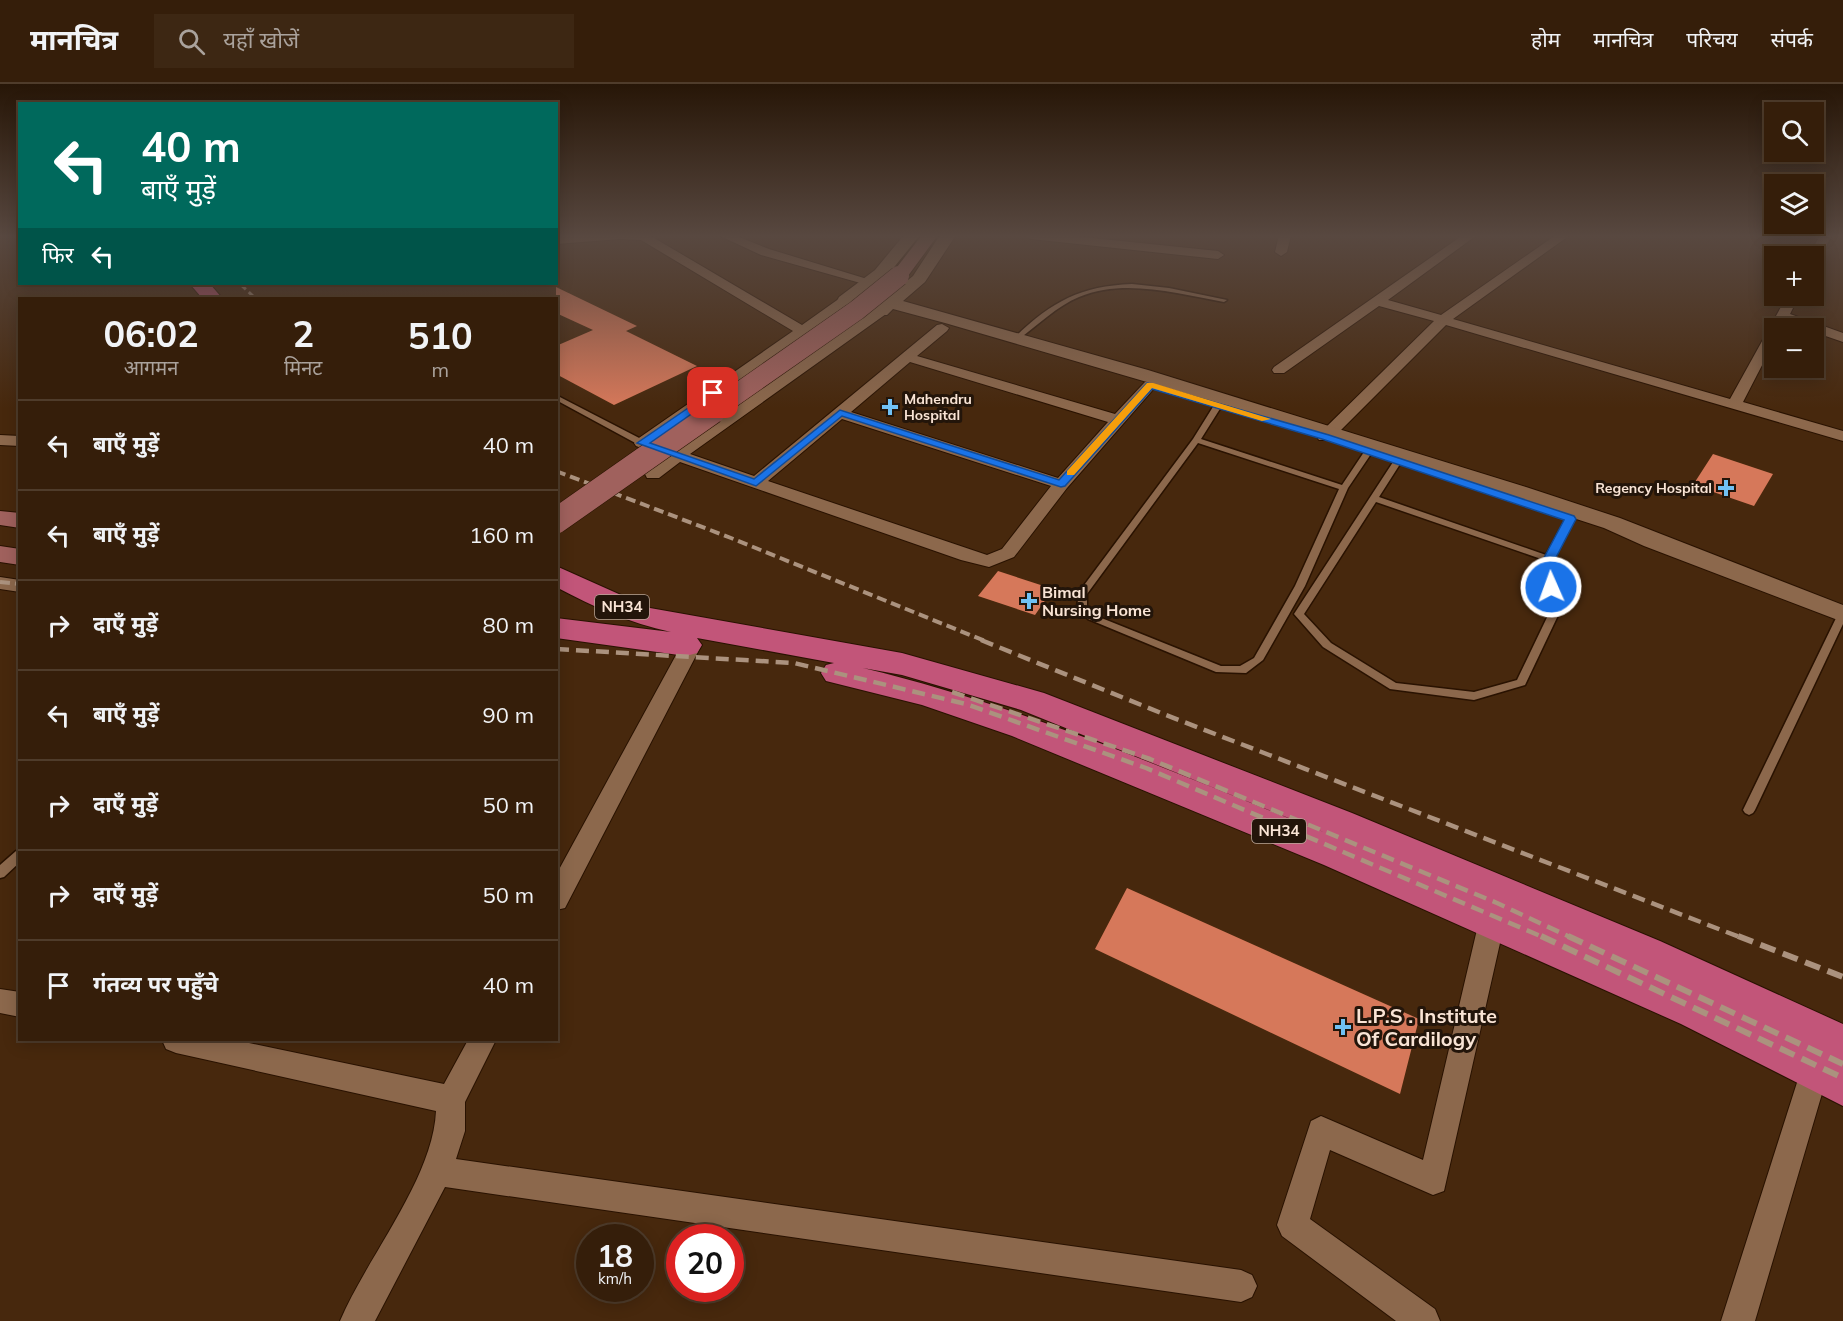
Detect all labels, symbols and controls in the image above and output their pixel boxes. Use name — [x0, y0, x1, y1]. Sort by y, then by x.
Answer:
search box — [154, 14, 574, 68]
text: मानचित्र — [30, 22, 118, 57]
icon: search — [175, 25, 208, 58]
text: यहाँ खोजें — [223, 26, 299, 54]
text: होम — [1531, 26, 1560, 52]
text: मानचित्र — [1593, 26, 1653, 52]
text: परिचय — [1686, 26, 1738, 52]
text: संपर्क — [1771, 26, 1813, 52]
map controls — [1764, 102, 1824, 378]
button: search — [1764, 102, 1824, 162]
text: 40 m — [141, 120, 241, 173]
icon: left — [42, 126, 120, 204]
text: बाएँ मुड़ें — [141, 172, 216, 206]
button: layers — [1764, 174, 1824, 234]
icon: left — [86, 240, 119, 273]
text: फिर — [42, 241, 74, 269]
button: + — [1764, 246, 1824, 306]
text: 06:02 — [103, 311, 199, 356]
text: 2 — [292, 311, 314, 356]
text: 510 — [408, 313, 473, 358]
button: − — [1764, 318, 1824, 378]
text: आगमन — [124, 355, 178, 380]
text: मिनट — [284, 355, 322, 380]
text: m — [431, 357, 449, 382]
pin — [687, 367, 738, 418]
icon: arrive — [696, 376, 729, 409]
place label: Mahendru Hospital — [904, 390, 972, 424]
marker: Mahendru Hospital — [881, 398, 899, 416]
icon: left — [42, 429, 75, 462]
text: बाएँ मुड़ें — [93, 430, 159, 458]
text: 40 m — [483, 431, 534, 459]
place label: Regency Hospital — [1595, 479, 1712, 497]
marker: Regency Hospital — [1717, 479, 1735, 497]
icon: left — [42, 519, 75, 552]
text: बाएँ मुड़ें — [93, 520, 159, 548]
text: 160 m — [469, 521, 534, 549]
position arrow — [1519, 555, 1583, 619]
place label: Bimal Nursing Home — [1042, 582, 1151, 620]
marker: Bimal Nursing Home — [1020, 592, 1038, 610]
road number: NH34 — [595, 595, 649, 619]
icon: right — [42, 609, 75, 642]
text: दाएँ मुड़ें — [93, 610, 158, 638]
text: 80 m — [483, 611, 534, 639]
icon: left — [42, 699, 75, 732]
text: बाएँ मुड़ें — [93, 700, 159, 728]
text: 90 m — [483, 701, 534, 729]
icon: right — [42, 789, 75, 822]
text: दाएँ मुड़ें — [93, 790, 158, 818]
text: 50 m — [483, 791, 534, 819]
road number: NH34 — [1252, 819, 1306, 843]
icon: right — [42, 879, 75, 912]
text: दाएँ मुड़ें — [93, 880, 158, 908]
text: 50 m — [483, 881, 534, 909]
icon: arrive — [42, 969, 75, 1002]
text: गंतव्य पर पहुँचे — [93, 970, 218, 998]
text: 40 m — [483, 971, 534, 999]
place label: L.P.S . Institute Of Cardilogy — [1356, 1003, 1497, 1051]
marker: L.P.S . Institute Of Cardilogy — [1334, 1018, 1352, 1036]
speed limit sign: 20 — [666, 1224, 744, 1302]
text: 18 — [597, 1237, 633, 1275]
text: km/h — [598, 1269, 632, 1288]

